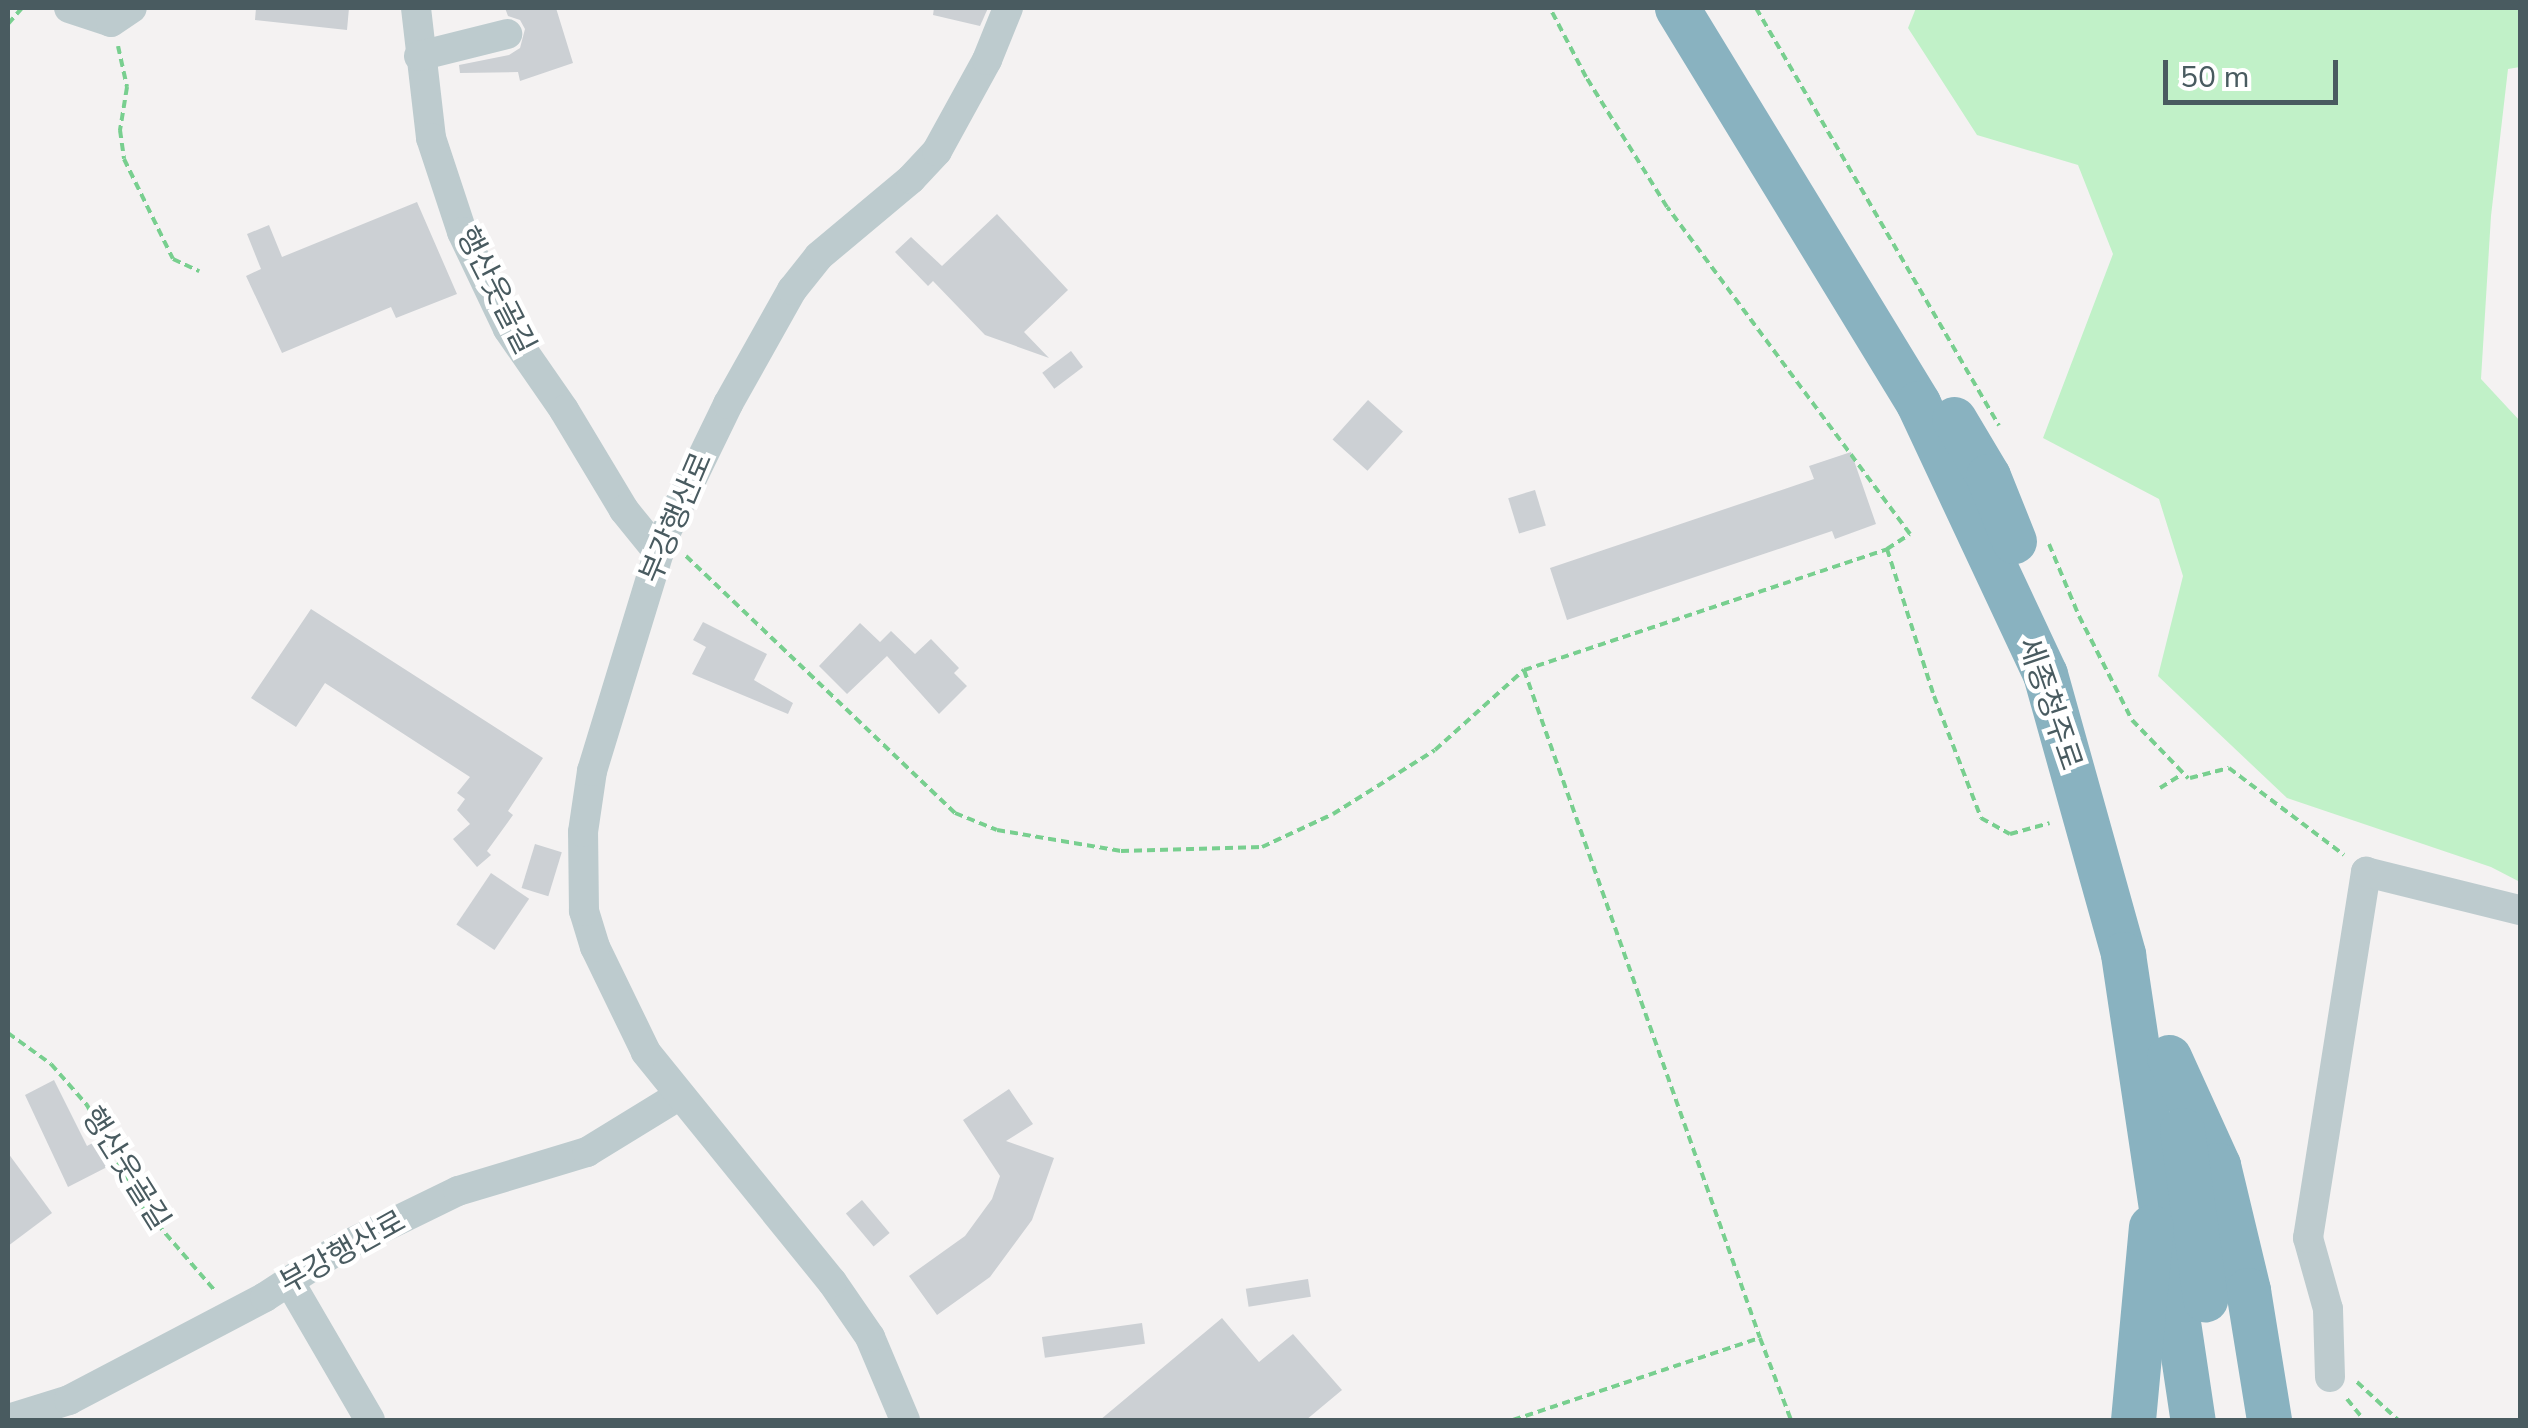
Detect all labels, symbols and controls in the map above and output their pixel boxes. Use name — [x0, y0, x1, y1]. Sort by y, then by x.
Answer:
scale bar — [2168, 40, 2343, 102]
text: 50 m — [2180, 57, 2249, 98]
street label: 행산웃골길 — [448, 221, 542, 361]
street label: 부강행산로 — [633, 447, 721, 589]
street label: 세종청주로 — [2010, 633, 2088, 775]
street label: 행산웃골길 — [73, 1101, 177, 1237]
street label: 부강행산로 — [274, 1204, 412, 1302]

